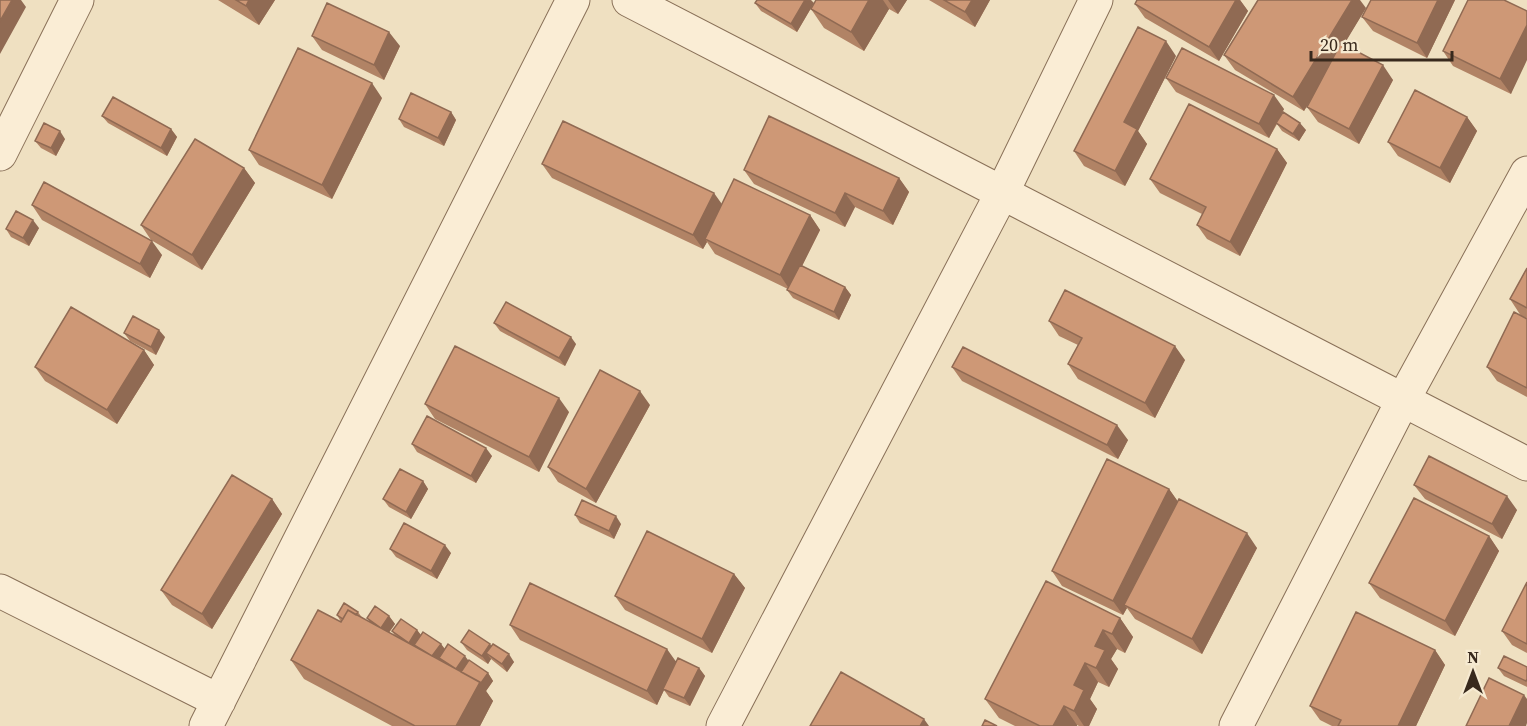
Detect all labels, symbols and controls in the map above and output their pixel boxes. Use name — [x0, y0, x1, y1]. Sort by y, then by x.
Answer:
scale bar — [1311, 24, 1452, 62]
text: 20 m — [1320, 32, 1358, 57]
north arrow — [1443, 642, 1503, 702]
text: N — [1467, 646, 1479, 668]

